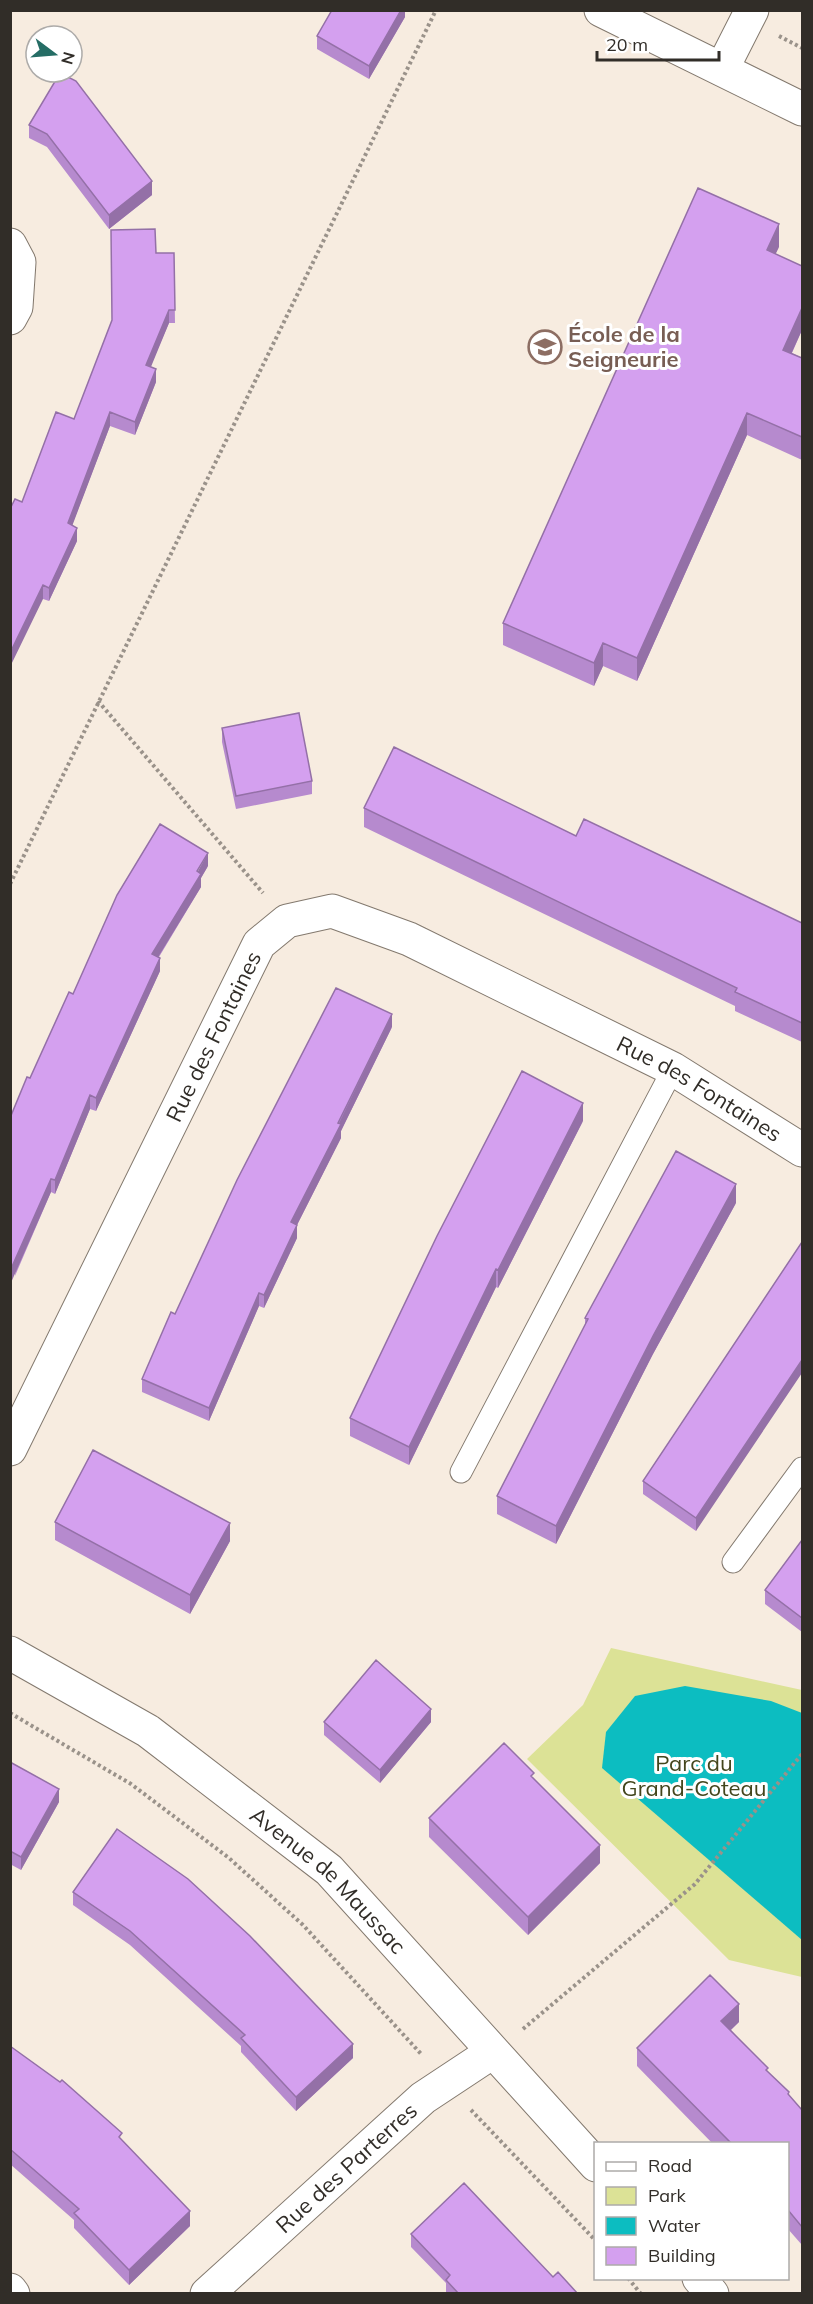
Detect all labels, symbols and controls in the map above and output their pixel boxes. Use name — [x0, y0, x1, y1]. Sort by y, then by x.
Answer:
north arrow — [24, 24, 84, 84]
scale bar — [597, 24, 718, 62]
text: 20 m — [606, 33, 648, 56]
text: N — [57, 50, 80, 67]
place label: École de la Seigneurie — [568, 320, 680, 373]
school or university icon: École de la Seigneurie — [527, 329, 563, 365]
street label: Rue des Fontaines — [160, 946, 267, 1126]
street label: Rue des Fontaines — [612, 1029, 787, 1148]
park label: Parc du Grand-Coteau — [622, 1749, 766, 1802]
street label: Avenue de Maussac — [245, 1801, 412, 1960]
street label: Rue des Parterres — [270, 2096, 423, 2239]
legend — [594, 2142, 789, 2280]
text: Road — [648, 2154, 692, 2177]
text: Park — [648, 2184, 687, 2207]
text: Water — [648, 2214, 701, 2237]
text: Building — [648, 2244, 716, 2267]

